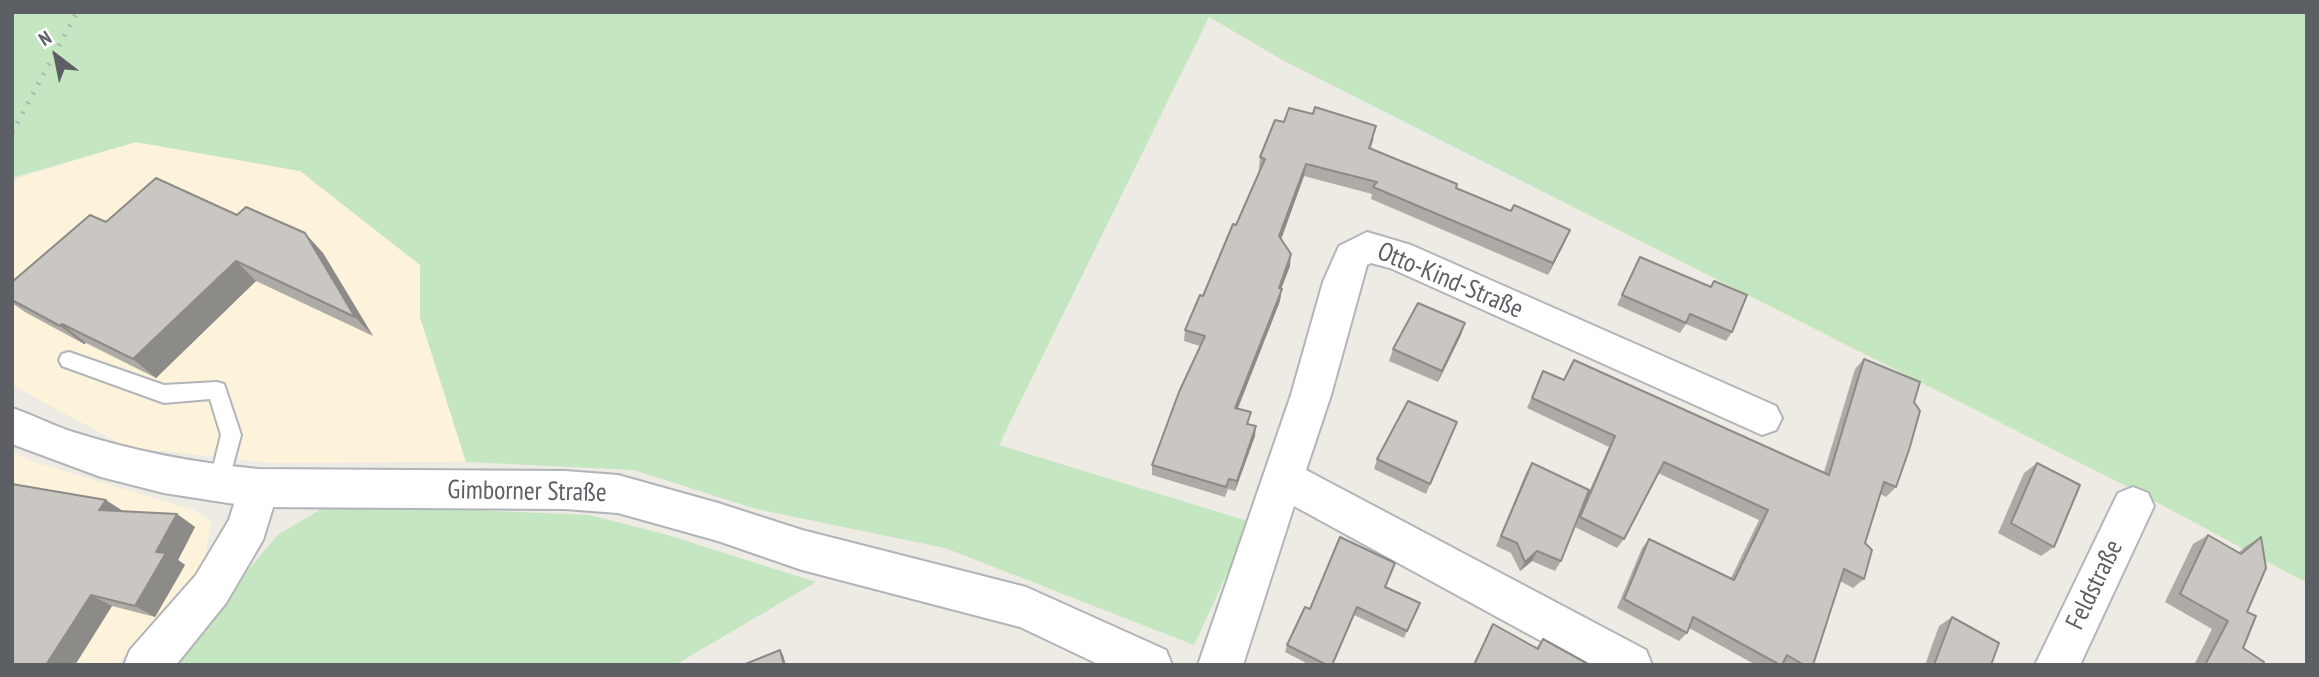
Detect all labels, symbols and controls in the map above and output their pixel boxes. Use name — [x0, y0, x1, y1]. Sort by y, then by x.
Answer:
north arrow — [21, 21, 91, 91]
text: N — [34, 25, 56, 51]
street label: Otto-Kind-Straße — [1373, 236, 1527, 326]
street label: Gimborner Straße — [447, 475, 607, 509]
street label: Feldstraße — [2060, 535, 2130, 635]

